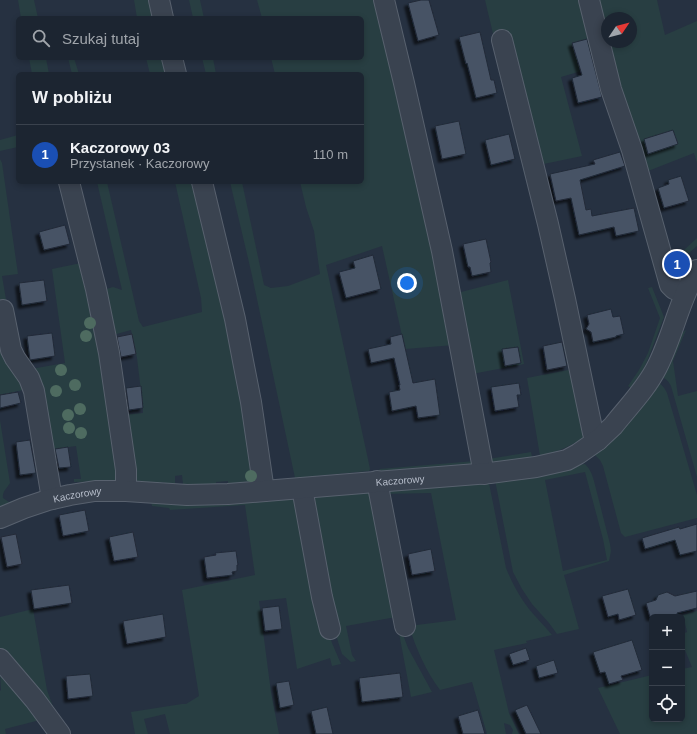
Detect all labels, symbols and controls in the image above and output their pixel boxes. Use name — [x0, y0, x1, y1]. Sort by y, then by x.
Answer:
north arrow — [601, 12, 637, 48]
search box — [16, 16, 364, 60]
icon: search — [30, 27, 52, 49]
text: Szukaj tutaj — [62, 30, 140, 47]
text: W pobliżu — [32, 88, 112, 107]
text: Kaczorowy 03 — [70, 139, 170, 156]
text: 1 — [41, 147, 49, 162]
text: 110 m — [313, 147, 348, 162]
text: Przystanek · Kaczorowy — [70, 156, 209, 171]
pin: 1 — [664, 249, 690, 279]
your location — [397, 273, 417, 293]
street label: Kaczorowy — [375, 473, 425, 488]
street label: Kaczorowy — [52, 486, 101, 505]
map controls — [649, 614, 685, 722]
button: + — [649, 614, 685, 650]
button: − — [649, 650, 685, 686]
button: locate — [649, 686, 685, 722]

